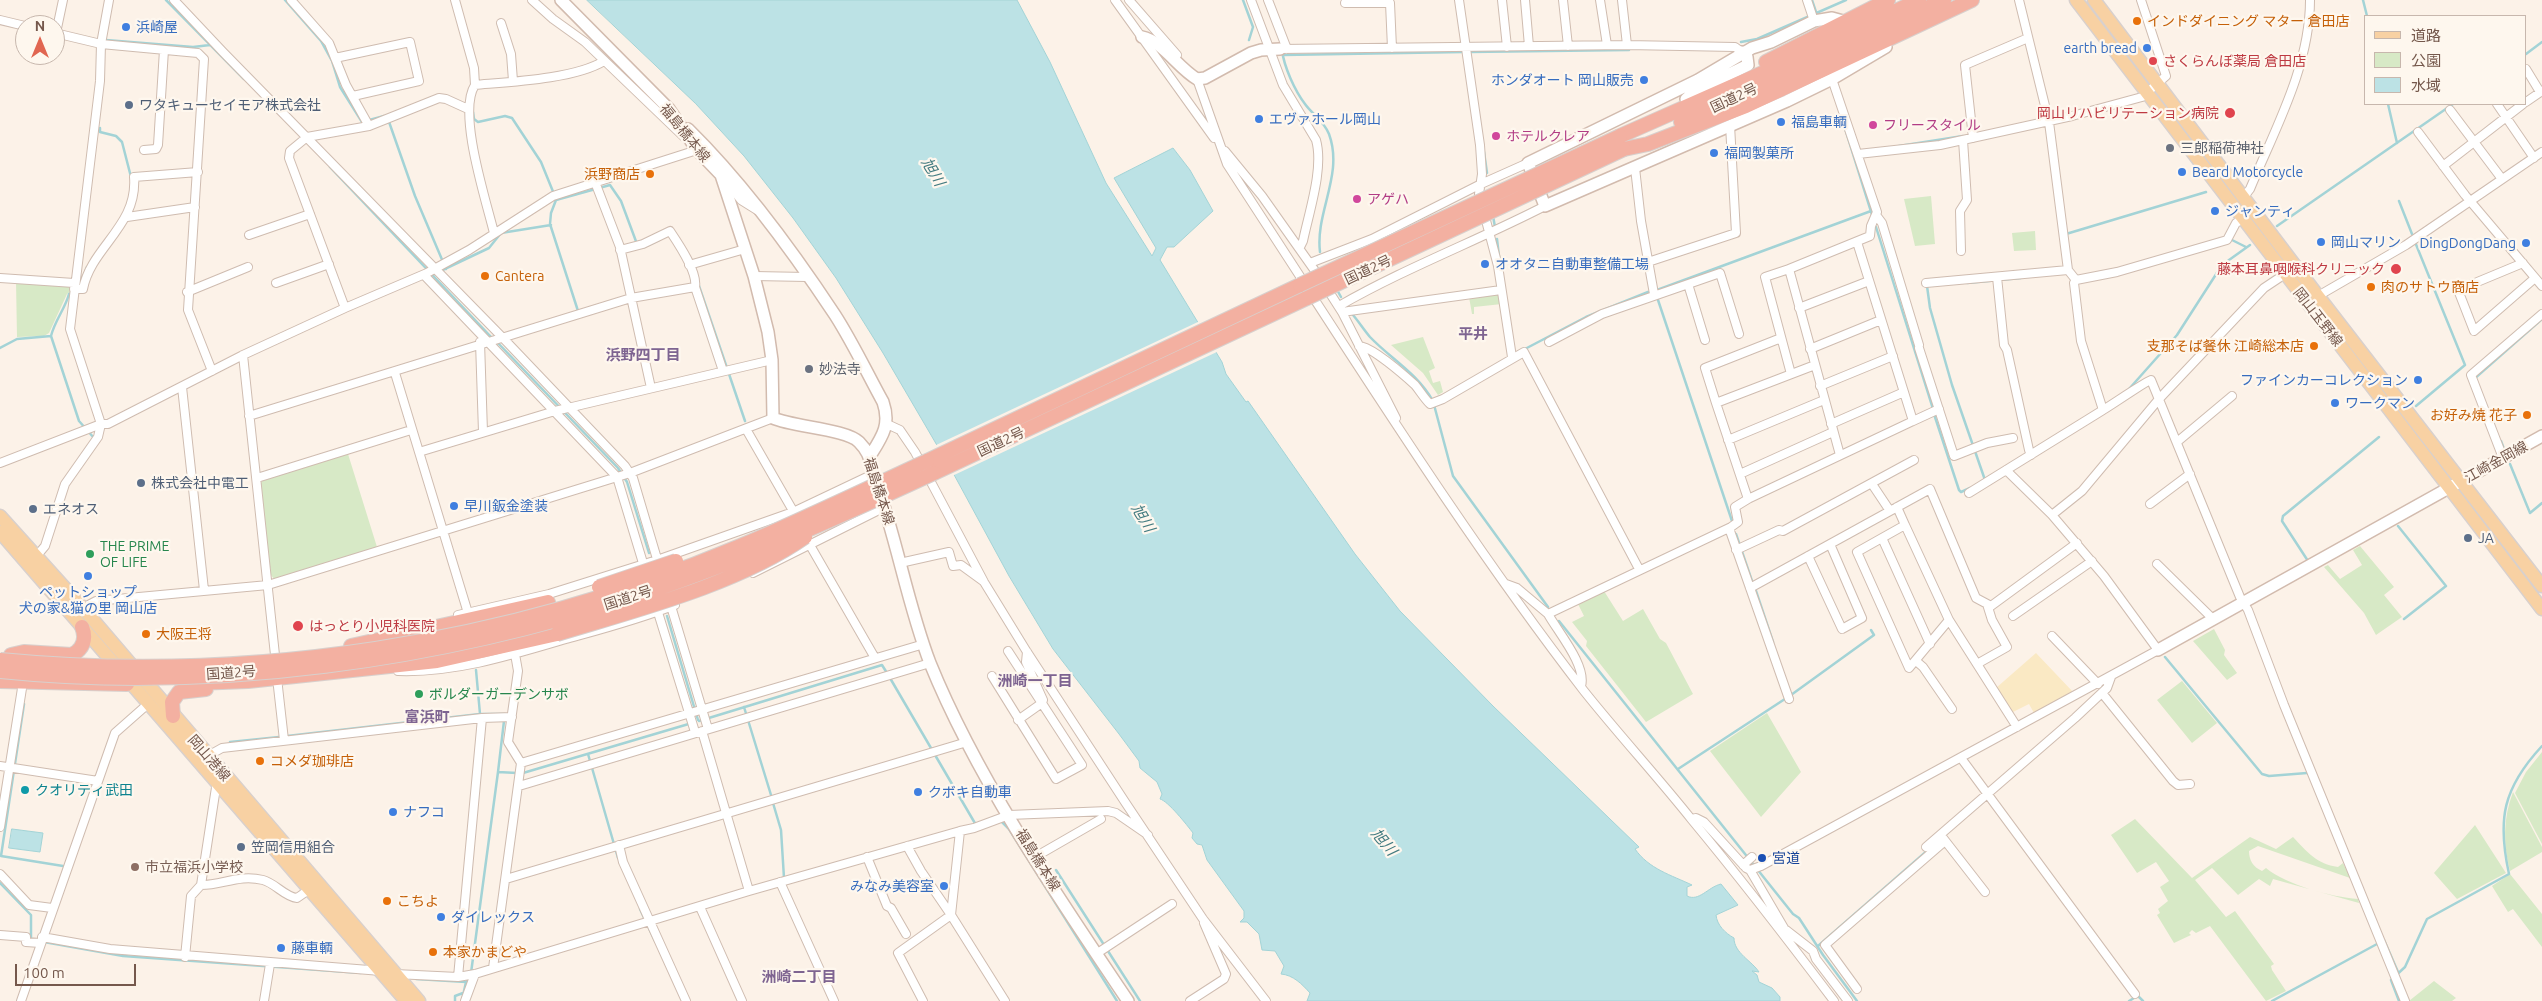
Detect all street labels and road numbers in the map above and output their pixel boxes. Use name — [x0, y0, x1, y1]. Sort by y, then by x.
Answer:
street label: 国道2号 — [1708, 80, 1760, 116]
street label: 福島橋本線 — [656, 101, 714, 165]
street label: 国道2号 — [1342, 252, 1394, 288]
street label: 岡山玉野線 — [2290, 284, 2346, 350]
street label: 国道2号 — [975, 424, 1027, 460]
street label: 江崎金岡線 — [2461, 438, 2531, 486]
street label: 福島橋本線 — [860, 455, 898, 527]
street label: 国道2号 — [602, 582, 654, 614]
street label: 国道2号 — [206, 663, 256, 683]
street label: 岡山港線 — [184, 731, 234, 785]
street label: 福島橋本線 — [1012, 826, 1064, 894]

